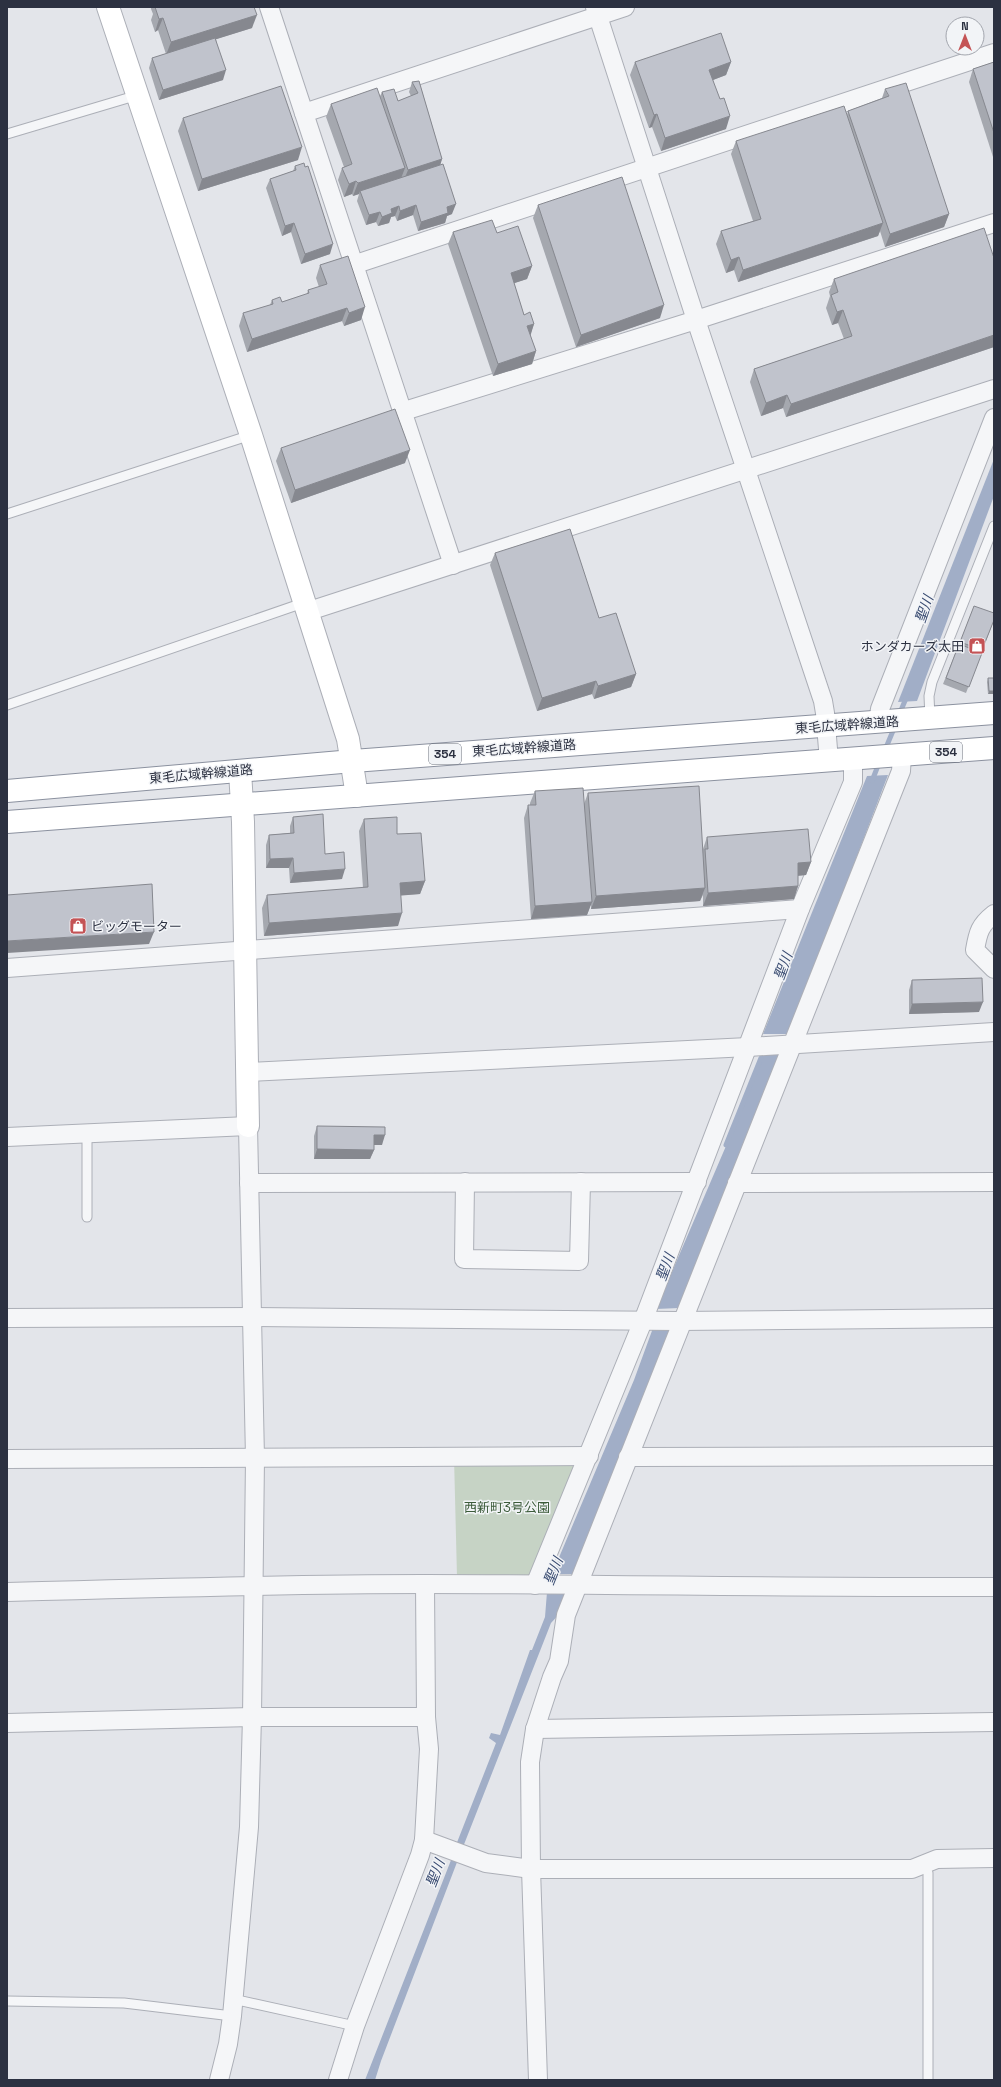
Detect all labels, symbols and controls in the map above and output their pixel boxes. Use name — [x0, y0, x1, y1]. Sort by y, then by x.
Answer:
north arrow — [945, 16, 985, 56]
text: N — [961, 19, 969, 33]
water label: 聖川 — [911, 591, 938, 625]
shop icon: ホンダカーズ太田 — [967, 636, 987, 656]
place label: ホンダカーズ太田 — [861, 638, 964, 655]
street label: 東毛広域幹線道路 — [795, 713, 899, 737]
street label: 東毛広域幹線道路 — [472, 736, 576, 760]
road number: 354 — [930, 742, 962, 762]
road number: 354 — [429, 744, 461, 764]
street label: 東毛広域幹線道路 — [148, 761, 254, 787]
shop icon: ビッグモーター — [68, 916, 88, 936]
place label: ビッグモーター — [91, 918, 182, 935]
water label: 聖川 — [770, 948, 797, 982]
water label: 聖川 — [652, 1249, 679, 1283]
park label: 西新町3号公園 — [464, 1499, 550, 1516]
water label: 聖川 — [539, 1553, 567, 1587]
water label: 聖川 — [422, 1855, 449, 1889]

